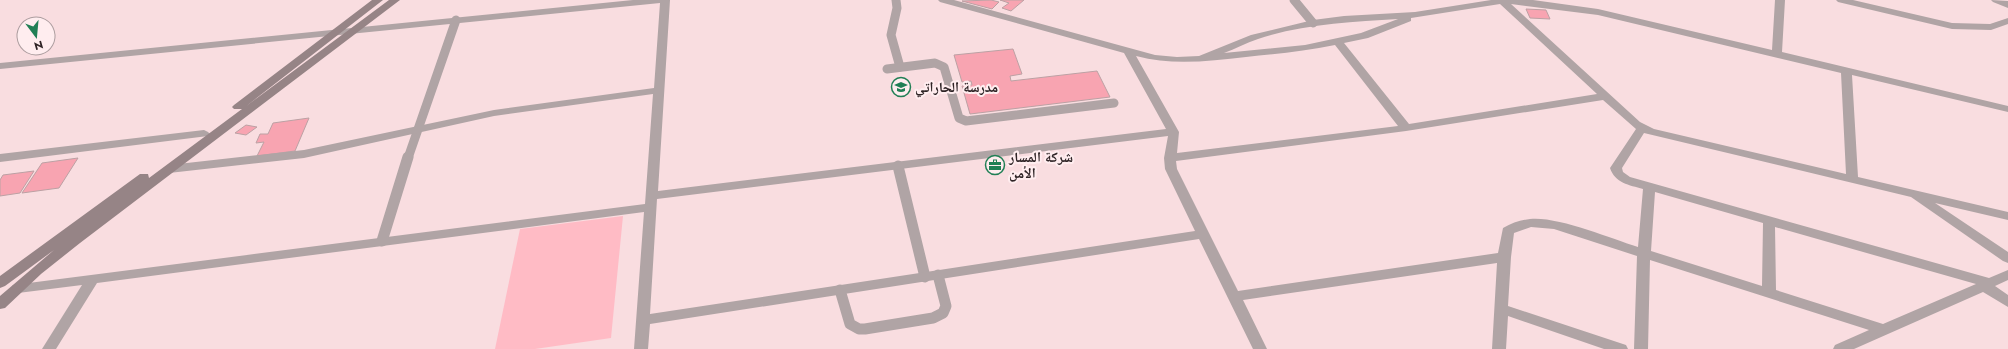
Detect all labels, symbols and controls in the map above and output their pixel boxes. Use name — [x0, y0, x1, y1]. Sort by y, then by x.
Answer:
north arrow — [16, 16, 56, 56]
text: N — [32, 37, 45, 55]
school or university icon: مدرسة الحاراتي — [890, 76, 912, 98]
place label: مدرسة الحاراتي — [915, 77, 998, 98]
place label: شركة المسار الأمن — [1008, 147, 1073, 183]
office icon: شركة المسار الأمن — [984, 154, 1006, 176]

